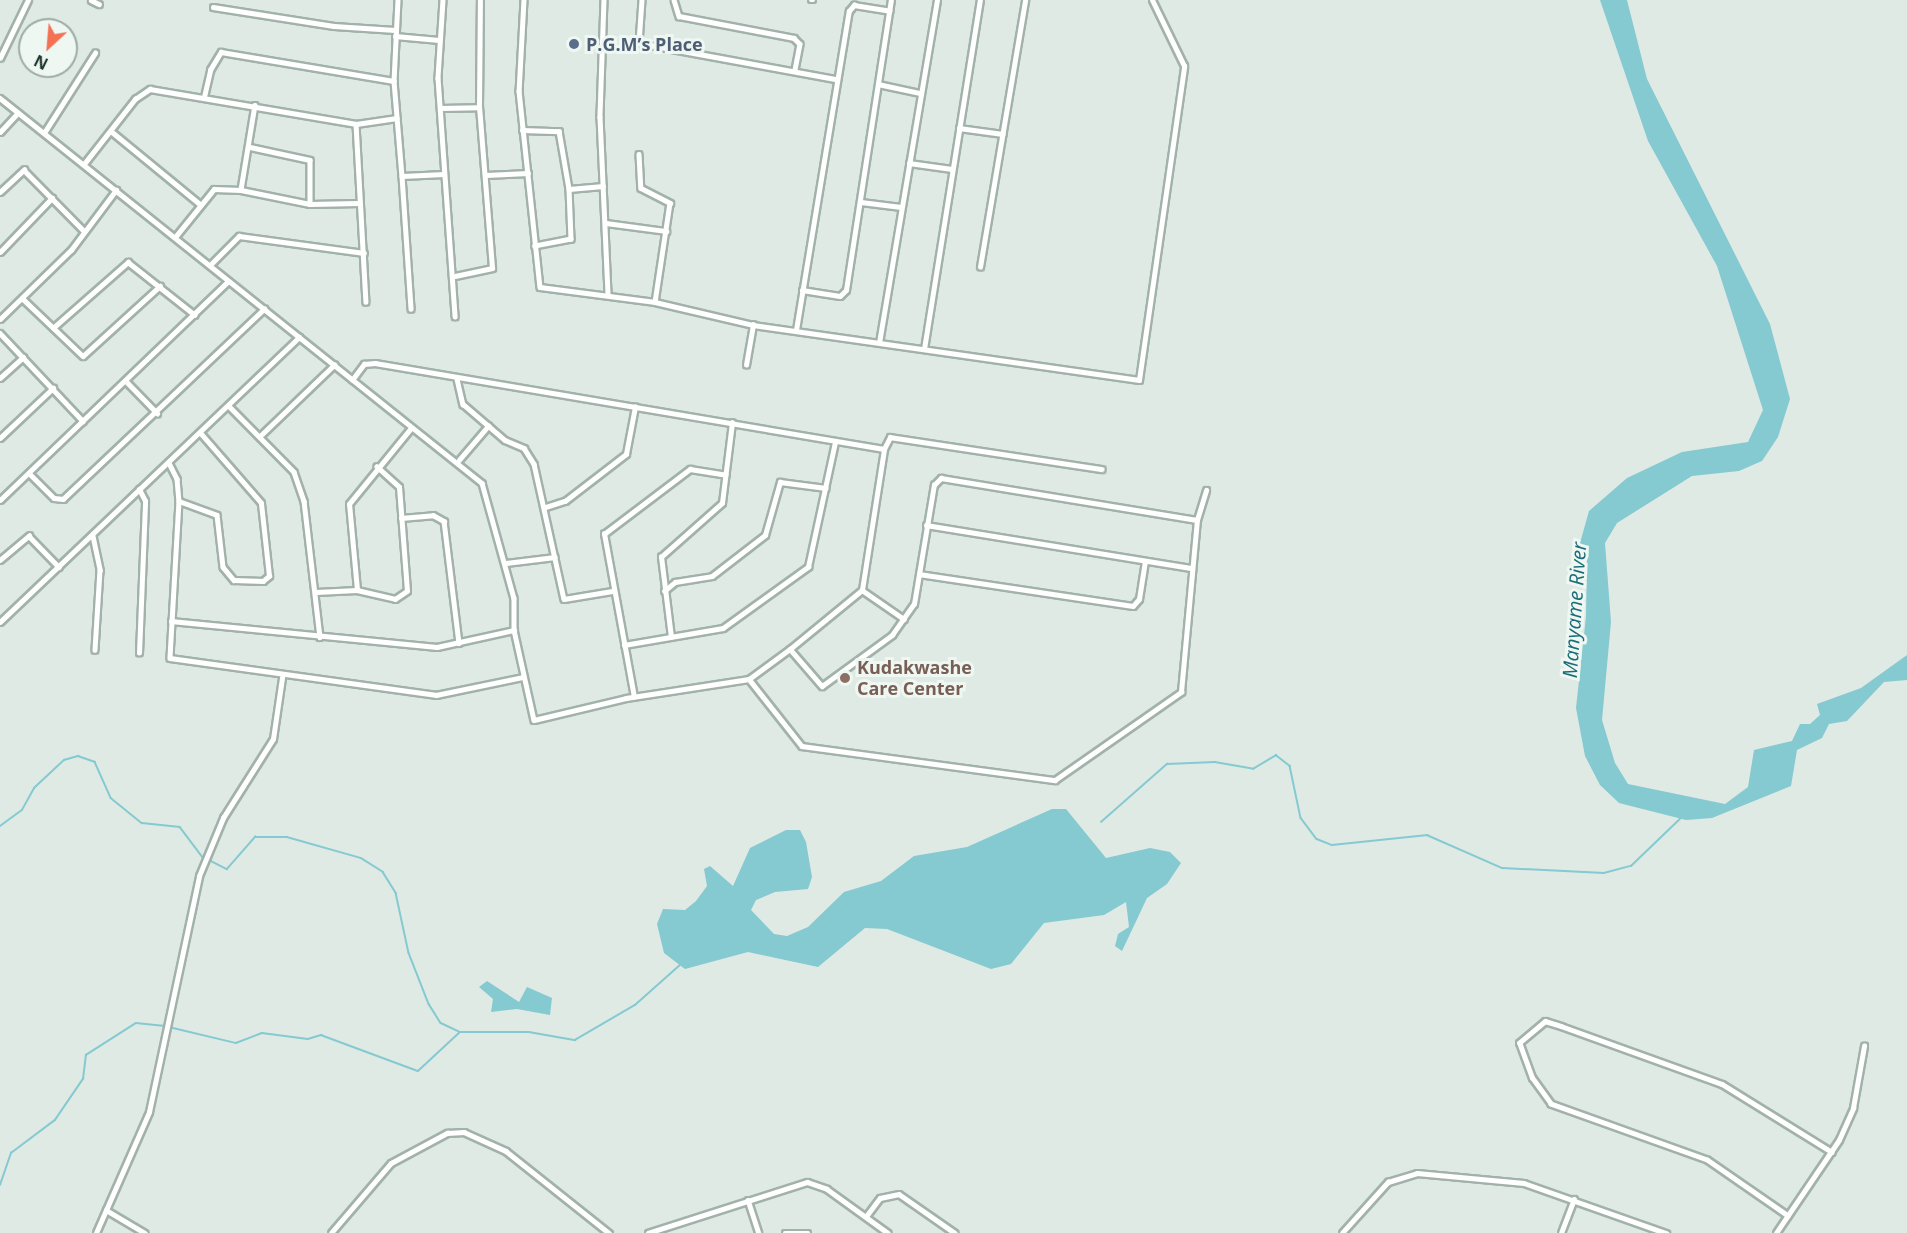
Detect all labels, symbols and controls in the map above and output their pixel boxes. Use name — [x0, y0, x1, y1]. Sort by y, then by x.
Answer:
north arrow — [18, 18, 78, 78]
place label: P.G.M’s Place — [586, 33, 703, 55]
marker: P.G.M’s Place — [567, 37, 581, 51]
text: N — [30, 50, 52, 75]
water label: Manyame River — [1557, 541, 1591, 679]
place label: Kudakwashe Care Center — [857, 657, 972, 700]
marker: Kudakwashe Care Center — [838, 671, 852, 685]

